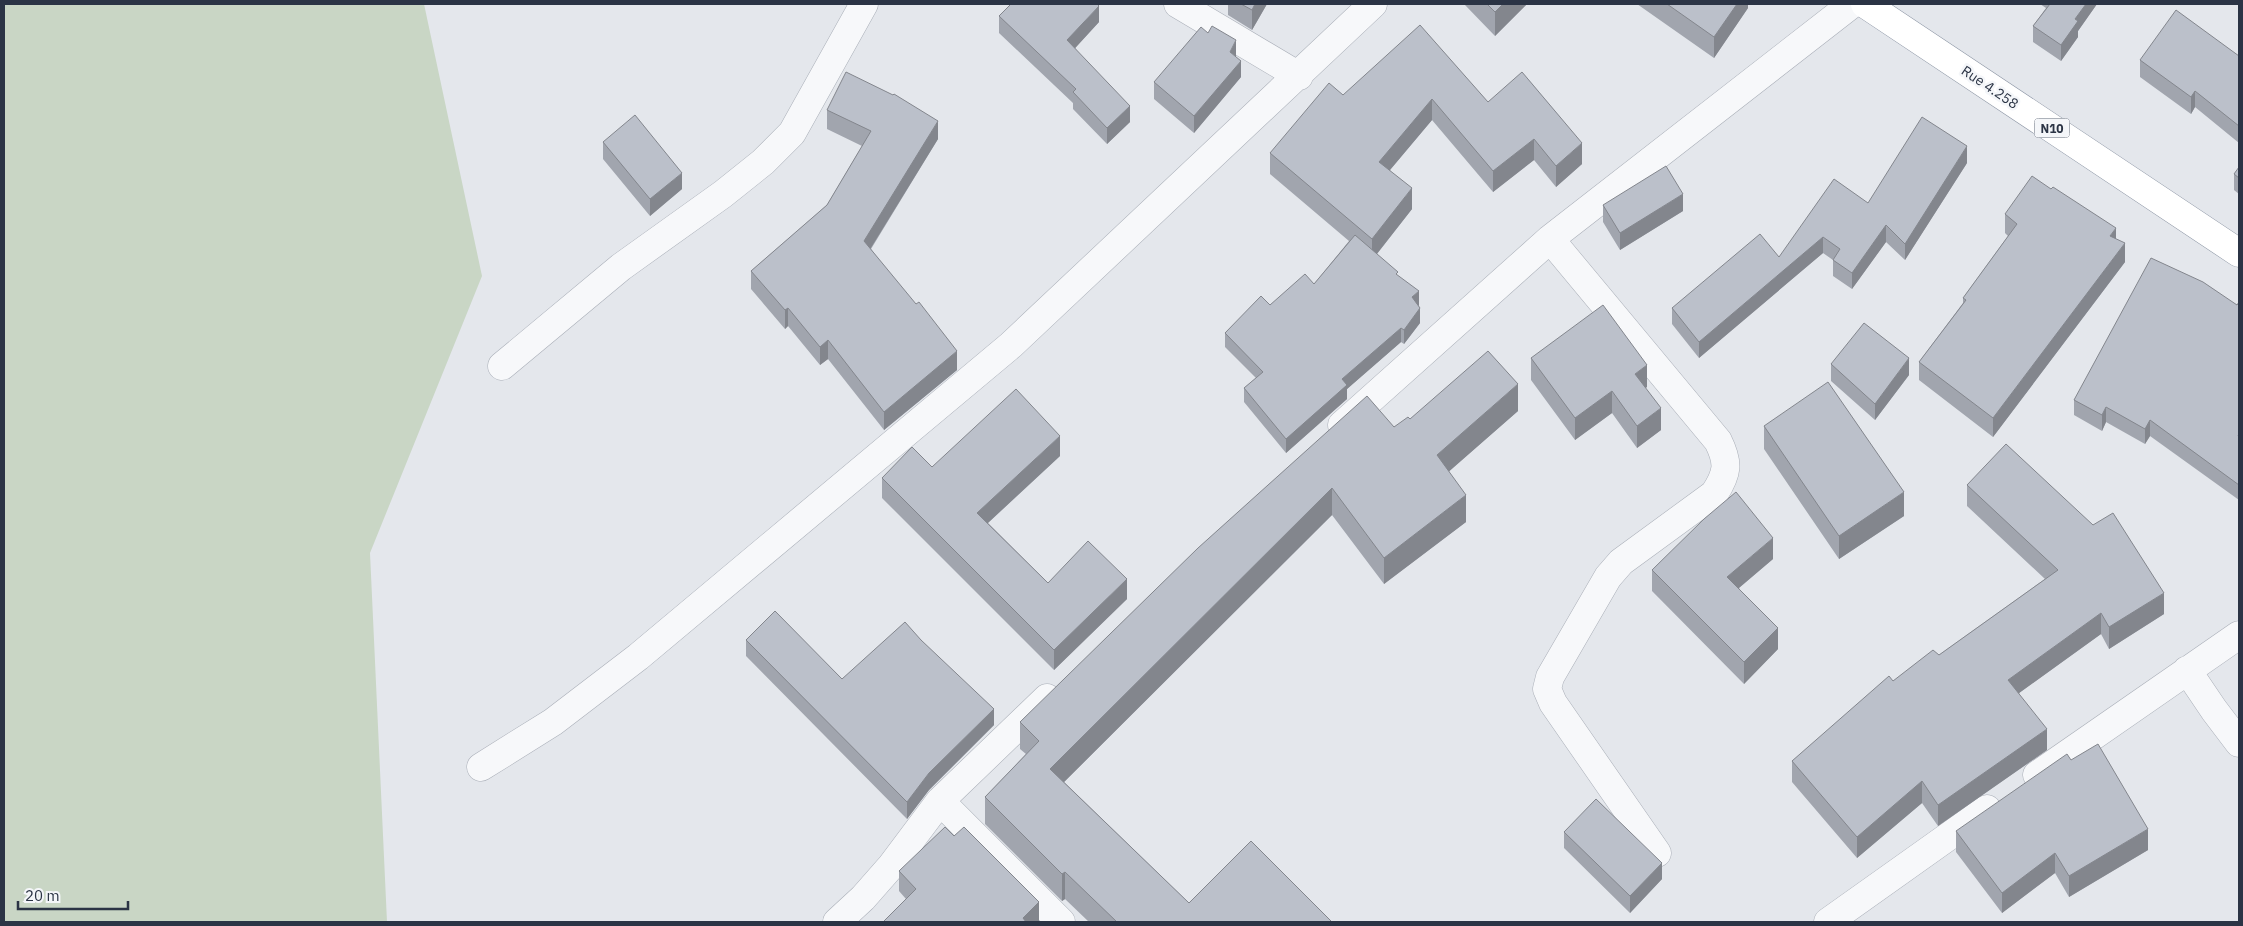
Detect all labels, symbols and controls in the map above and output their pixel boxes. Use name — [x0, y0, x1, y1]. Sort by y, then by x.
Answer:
street label: Rue 4.258 — [1958, 61, 2022, 113]
road number: N10 — [2034, 119, 2070, 138]
scale bar — [18, 878, 128, 910]
text: 20 m — [25, 886, 60, 905]

